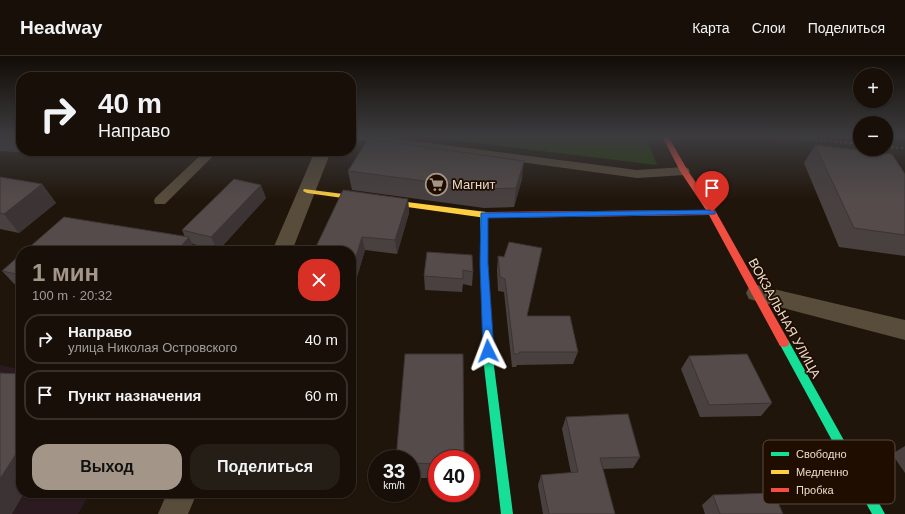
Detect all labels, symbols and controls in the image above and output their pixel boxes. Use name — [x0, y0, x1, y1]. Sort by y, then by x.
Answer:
text: Headway — [20, 17, 102, 38]
text: Карта — [692, 20, 730, 36]
text: Слои — [752, 20, 786, 36]
text: Поделиться — [808, 20, 885, 36]
map controls — [853, 68, 893, 156]
button: + — [853, 68, 893, 108]
icon: right — [32, 88, 84, 140]
text: 40 m — [98, 88, 162, 119]
button: − — [853, 116, 893, 156]
text: Направо — [98, 121, 170, 141]
supermarket icon: Магнит — [424, 171, 450, 197]
pin — [695, 171, 729, 212]
place label: Магнит — [452, 177, 495, 192]
icon: arrive — [701, 177, 723, 199]
street label: ВОКЗАЛЬНАЯ УЛИЦА — [745, 256, 824, 381]
text: 1 мин — [32, 259, 99, 286]
button: close — [298, 259, 340, 301]
text: 100 m · 20:32 — [32, 288, 112, 303]
text: Направо — [68, 323, 132, 340]
icon: right — [34, 328, 56, 350]
position arrow — [467, 330, 509, 372]
text: 40 m — [305, 331, 338, 348]
text: улица Николая Островского — [68, 340, 237, 355]
icon: arrive — [34, 384, 56, 406]
text: Пункт назначения — [68, 387, 201, 404]
text: 60 m — [305, 387, 338, 404]
legend — [763, 440, 895, 504]
button: Выход — [32, 444, 182, 490]
button: Поделиться — [190, 444, 340, 490]
text: Свободно — [796, 448, 847, 460]
speed limit sign: 40 — [428, 450, 480, 502]
text: 33 — [383, 460, 405, 482]
text: Медленно — [796, 466, 848, 478]
text: km/h — [383, 480, 405, 491]
text: Пробка — [796, 484, 834, 496]

